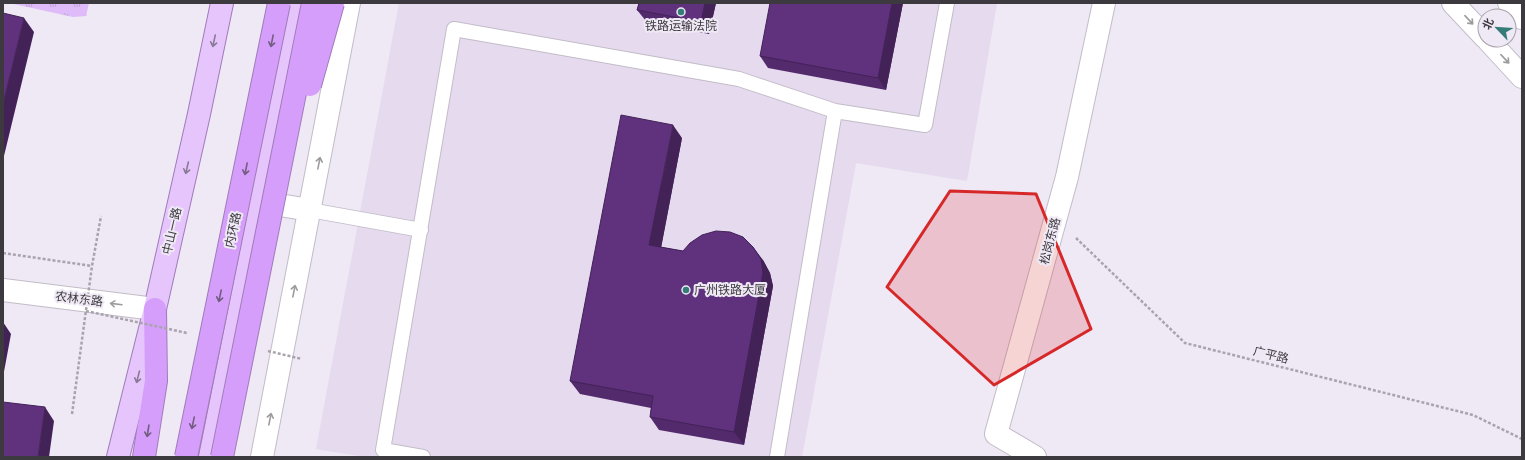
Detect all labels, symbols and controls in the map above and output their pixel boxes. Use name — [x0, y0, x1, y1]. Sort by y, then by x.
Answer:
marker: 铁路运输法院 — [676, 7, 686, 17]
north arrow — [1477, 8, 1517, 48]
one-way arrow — [1464, 15, 1474, 25]
text: 北 — [1480, 16, 1497, 32]
place label: 铁路运输法院 — [645, 19, 717, 34]
one-way arrow — [210, 34, 218, 47]
one-way arrow — [267, 34, 275, 47]
one-way arrow — [1500, 53, 1509, 63]
one-way arrow — [315, 157, 323, 170]
one-way arrow — [182, 161, 190, 174]
one-way arrow — [241, 162, 249, 175]
street label: 中山一路 — [160, 206, 185, 256]
street label: 内环路 — [222, 211, 245, 249]
street label: 松岗东路 — [1037, 216, 1064, 266]
place label: 广州铁路大厦 — [694, 283, 766, 298]
one-way arrow — [290, 285, 298, 298]
marker: 广州铁路大厦 — [681, 285, 691, 295]
street label: 农林东路 — [54, 289, 104, 310]
one-way arrow — [215, 289, 223, 302]
one-way arrow — [110, 300, 123, 308]
street label: 广平路 — [1252, 344, 1290, 367]
one-way arrow — [133, 370, 141, 383]
one-way arrow — [266, 413, 274, 426]
one-way arrow — [189, 416, 197, 429]
one-way arrow — [144, 424, 152, 437]

